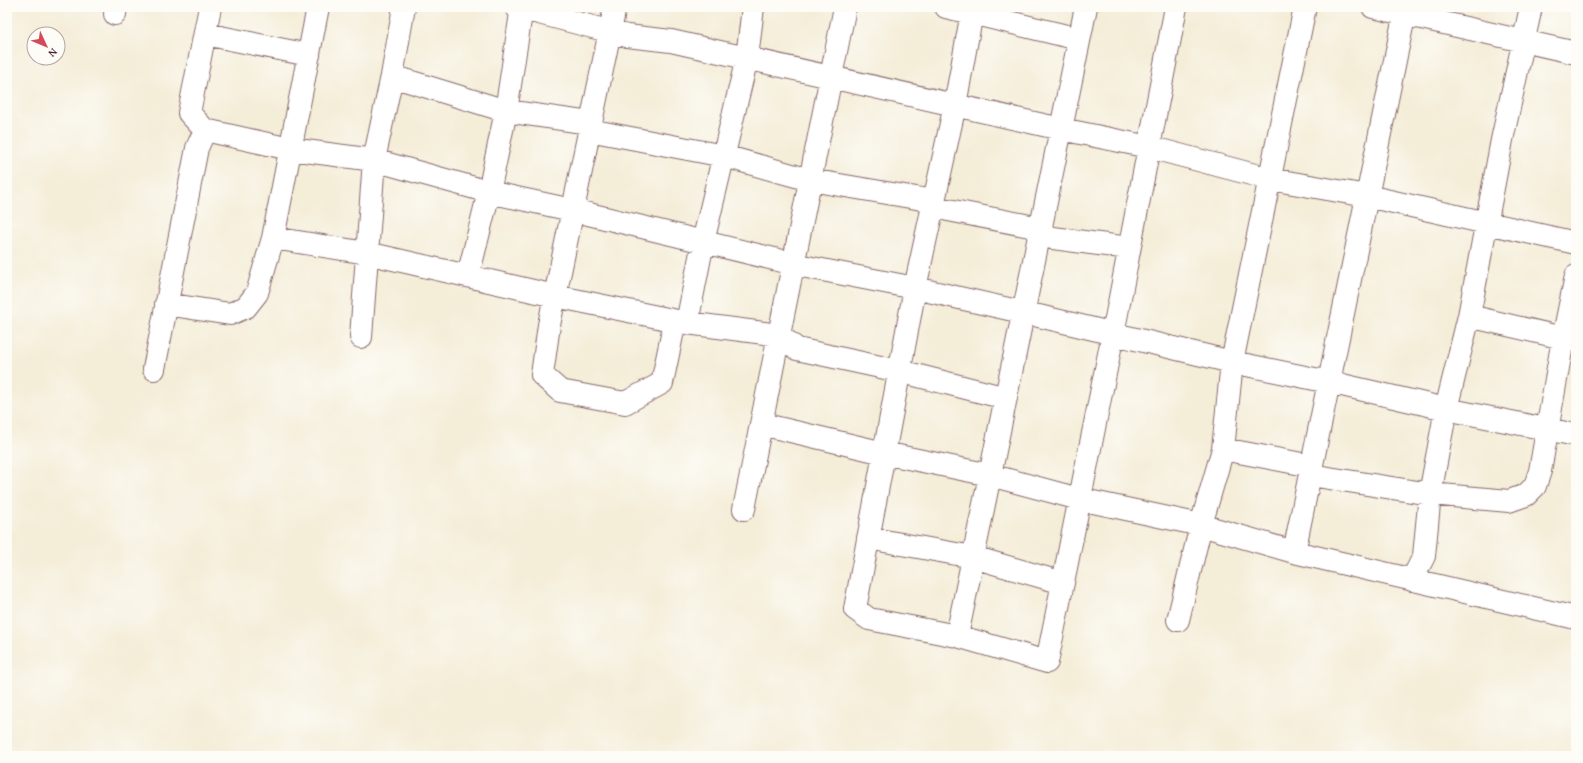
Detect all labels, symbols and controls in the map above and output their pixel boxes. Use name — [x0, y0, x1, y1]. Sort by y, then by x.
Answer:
north arrow — [26, 26, 66, 66]
text: N — [44, 45, 62, 62]

